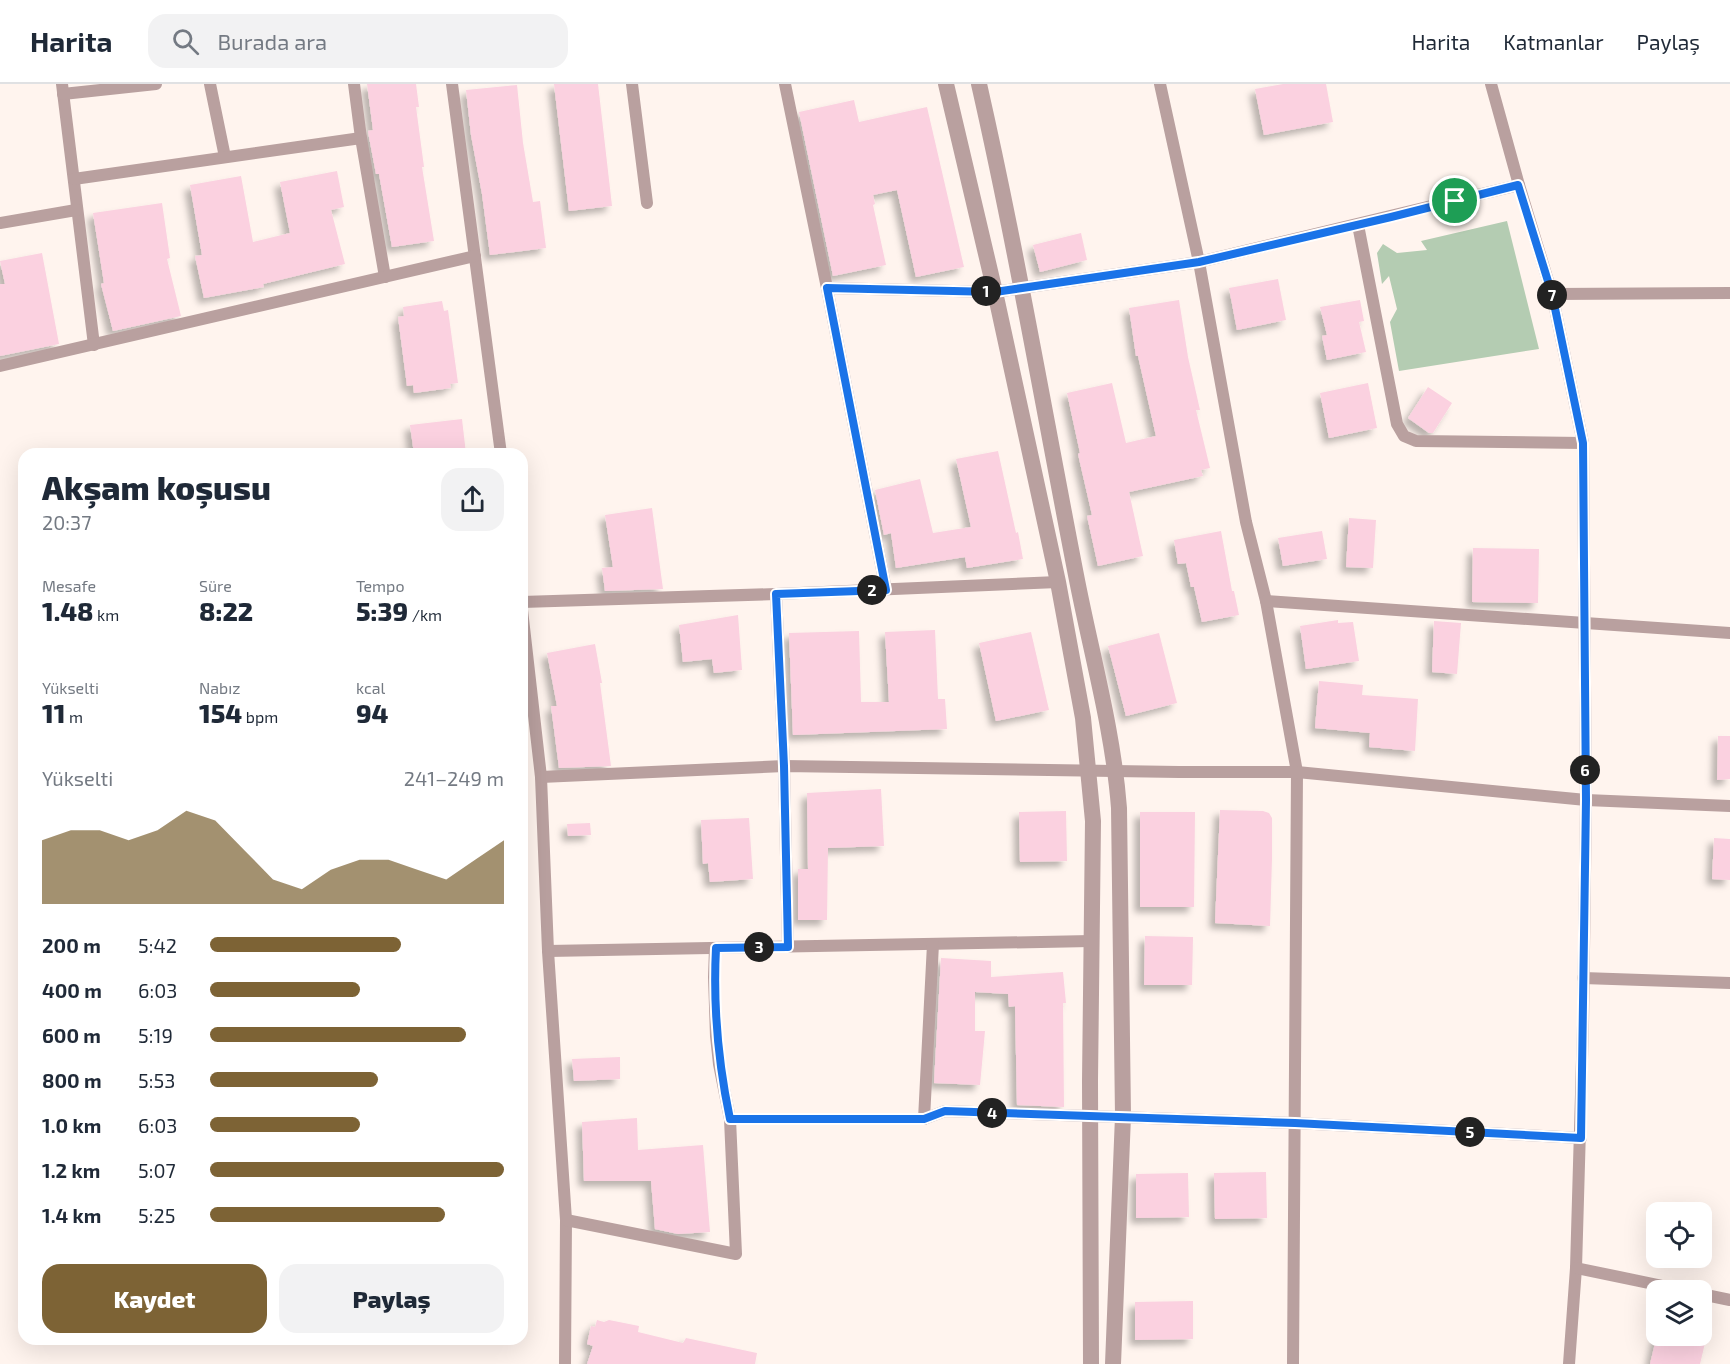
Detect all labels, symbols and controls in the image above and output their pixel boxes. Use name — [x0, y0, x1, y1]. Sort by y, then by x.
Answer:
search box — [148, 14, 568, 68]
text: Harita — [30, 24, 112, 58]
icon: search — [169, 25, 202, 58]
text: Burada ara — [217, 28, 327, 54]
text: Harita — [1412, 29, 1470, 54]
text: Katmanlar — [1503, 29, 1604, 54]
text: Paylaş — [1637, 29, 1700, 54]
pin — [1429, 175, 1480, 226]
icon: arrive — [1438, 184, 1471, 217]
pin: 1 — [971, 276, 1001, 306]
pin: 7 — [1537, 280, 1567, 310]
text: 1 — [983, 281, 989, 300]
text: 7 — [1548, 285, 1556, 304]
text: Akşam koşusu — [42, 467, 271, 507]
button: share — [441, 468, 504, 531]
text: 20:37 — [42, 510, 91, 534]
pin: 2 — [857, 575, 887, 605]
text: Mesafe — [42, 576, 96, 595]
text: Süre — [199, 576, 232, 595]
text: Tempo — [356, 576, 404, 595]
text: 2 — [867, 580, 877, 599]
text: 1.48 — [42, 595, 94, 626]
text: 8:22 — [199, 595, 253, 626]
text: 5:39 — [356, 595, 408, 626]
text: km — [94, 605, 119, 624]
text: /km — [408, 605, 442, 624]
text: Yükselti — [42, 678, 99, 697]
text: Nabız — [199, 678, 240, 697]
text: kcal — [356, 678, 385, 697]
text: 11 — [42, 697, 65, 728]
text: 154 — [199, 697, 242, 728]
text: 94 — [356, 697, 388, 728]
text: m — [65, 707, 83, 726]
text: bpm — [242, 707, 278, 726]
pin: 6 — [1570, 755, 1600, 785]
text: 6 — [1580, 760, 1590, 779]
text: Yükselti — [42, 766, 113, 790]
text: 241–249 m — [404, 766, 504, 790]
pin: 3 — [744, 932, 774, 962]
text: 200 m — [42, 933, 101, 957]
text: 5:42 — [138, 933, 177, 957]
text: 3 — [754, 937, 764, 956]
text: 400 m — [42, 978, 102, 1002]
text: 6:03 — [138, 978, 177, 1002]
text: 600 m — [42, 1023, 101, 1047]
text: 5:19 — [138, 1023, 173, 1047]
text: 800 m — [42, 1068, 102, 1092]
text: 5:53 — [138, 1068, 175, 1092]
pin: 4 — [977, 1098, 1007, 1128]
text: 4 — [987, 1103, 997, 1122]
text: 1.0 km — [42, 1113, 101, 1137]
text: 6:03 — [138, 1113, 177, 1137]
pin: 5 — [1455, 1117, 1485, 1147]
text: 5 — [1466, 1122, 1474, 1141]
text: 1.2 km — [42, 1158, 100, 1182]
text: 5:07 — [138, 1158, 176, 1182]
map controls — [1646, 1202, 1712, 1346]
button: locate — [1646, 1202, 1712, 1268]
text: 1.4 km — [42, 1203, 101, 1227]
text: 5:25 — [138, 1203, 175, 1227]
button: Kaydet — [42, 1264, 267, 1333]
button: Paylaş — [279, 1264, 504, 1333]
button: layers — [1646, 1280, 1712, 1346]

